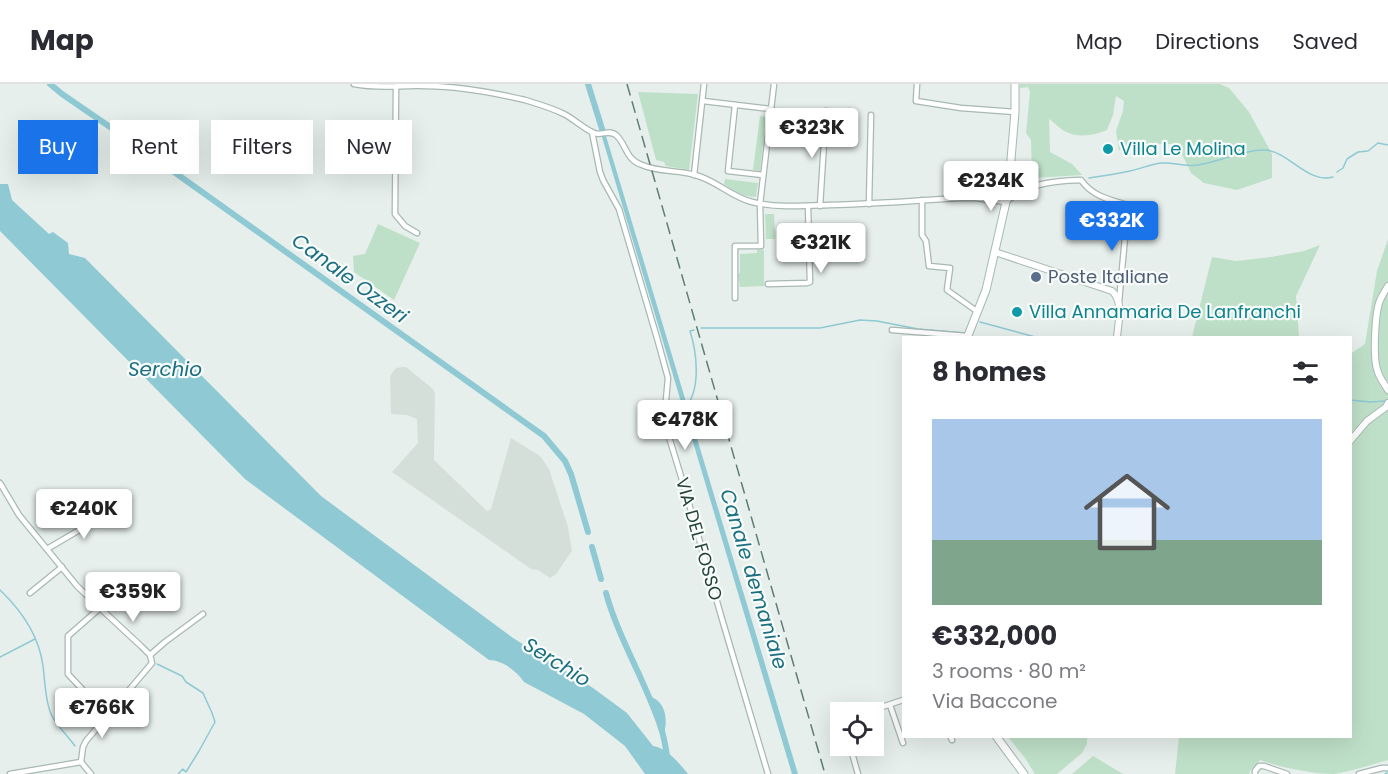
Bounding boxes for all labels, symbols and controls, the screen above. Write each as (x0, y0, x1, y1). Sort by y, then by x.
text: Map (30, 21, 94, 60)
text: Map (1076, 27, 1122, 56)
text: Directions (1155, 27, 1259, 56)
text: Saved (1292, 27, 1358, 56)
pin: €323K (770, 108, 854, 159)
text: €323K (779, 113, 845, 141)
chip: Buy (18, 120, 98, 174)
chip: Rent (110, 120, 199, 174)
chip: Filters (211, 120, 313, 174)
chip: New (325, 120, 412, 174)
place label: Villa Le Molina (1120, 136, 1246, 161)
marker: Villa Le Molina (1101, 142, 1115, 156)
pin: €234K (949, 161, 1033, 212)
text: €234K (958, 166, 1024, 194)
pin: €332K (1070, 201, 1154, 252)
text: €332K (1079, 206, 1145, 234)
pin: €321K (779, 223, 863, 274)
water label: Canale Ozzeri (286, 226, 415, 330)
text: €321K (791, 228, 851, 256)
place label: Poste Italiane (1048, 264, 1169, 289)
marker: Poste Italiane (1029, 270, 1043, 284)
place label: Villa Annamaria De Lanfranchi (1029, 299, 1301, 324)
marker: Villa Annamaria De Lanfranchi (1010, 305, 1024, 319)
text: 8 homes (932, 354, 1047, 390)
water label: Serchio (128, 355, 202, 383)
icon: filters (1289, 356, 1322, 389)
pin: €478K (643, 400, 727, 451)
text: €478K (651, 405, 719, 433)
icon: home (1073, 458, 1181, 566)
street label: VIA DEL FOSSO (670, 475, 729, 603)
water label: Canale demaniale (713, 485, 795, 673)
pin: €240K (42, 489, 126, 540)
text: €240K (50, 494, 118, 522)
pin: €359K (91, 572, 175, 623)
text: €359K (99, 577, 167, 605)
text: €332,000 (932, 618, 1057, 654)
water label: Serchio (518, 630, 596, 694)
text: 3 rooms · 80 m² (932, 657, 1086, 685)
text: Via Baccone (932, 687, 1057, 715)
pin: €766K (60, 688, 144, 739)
text: €766K (69, 693, 135, 721)
map controls (830, 702, 884, 756)
button: locate (830, 702, 884, 756)

